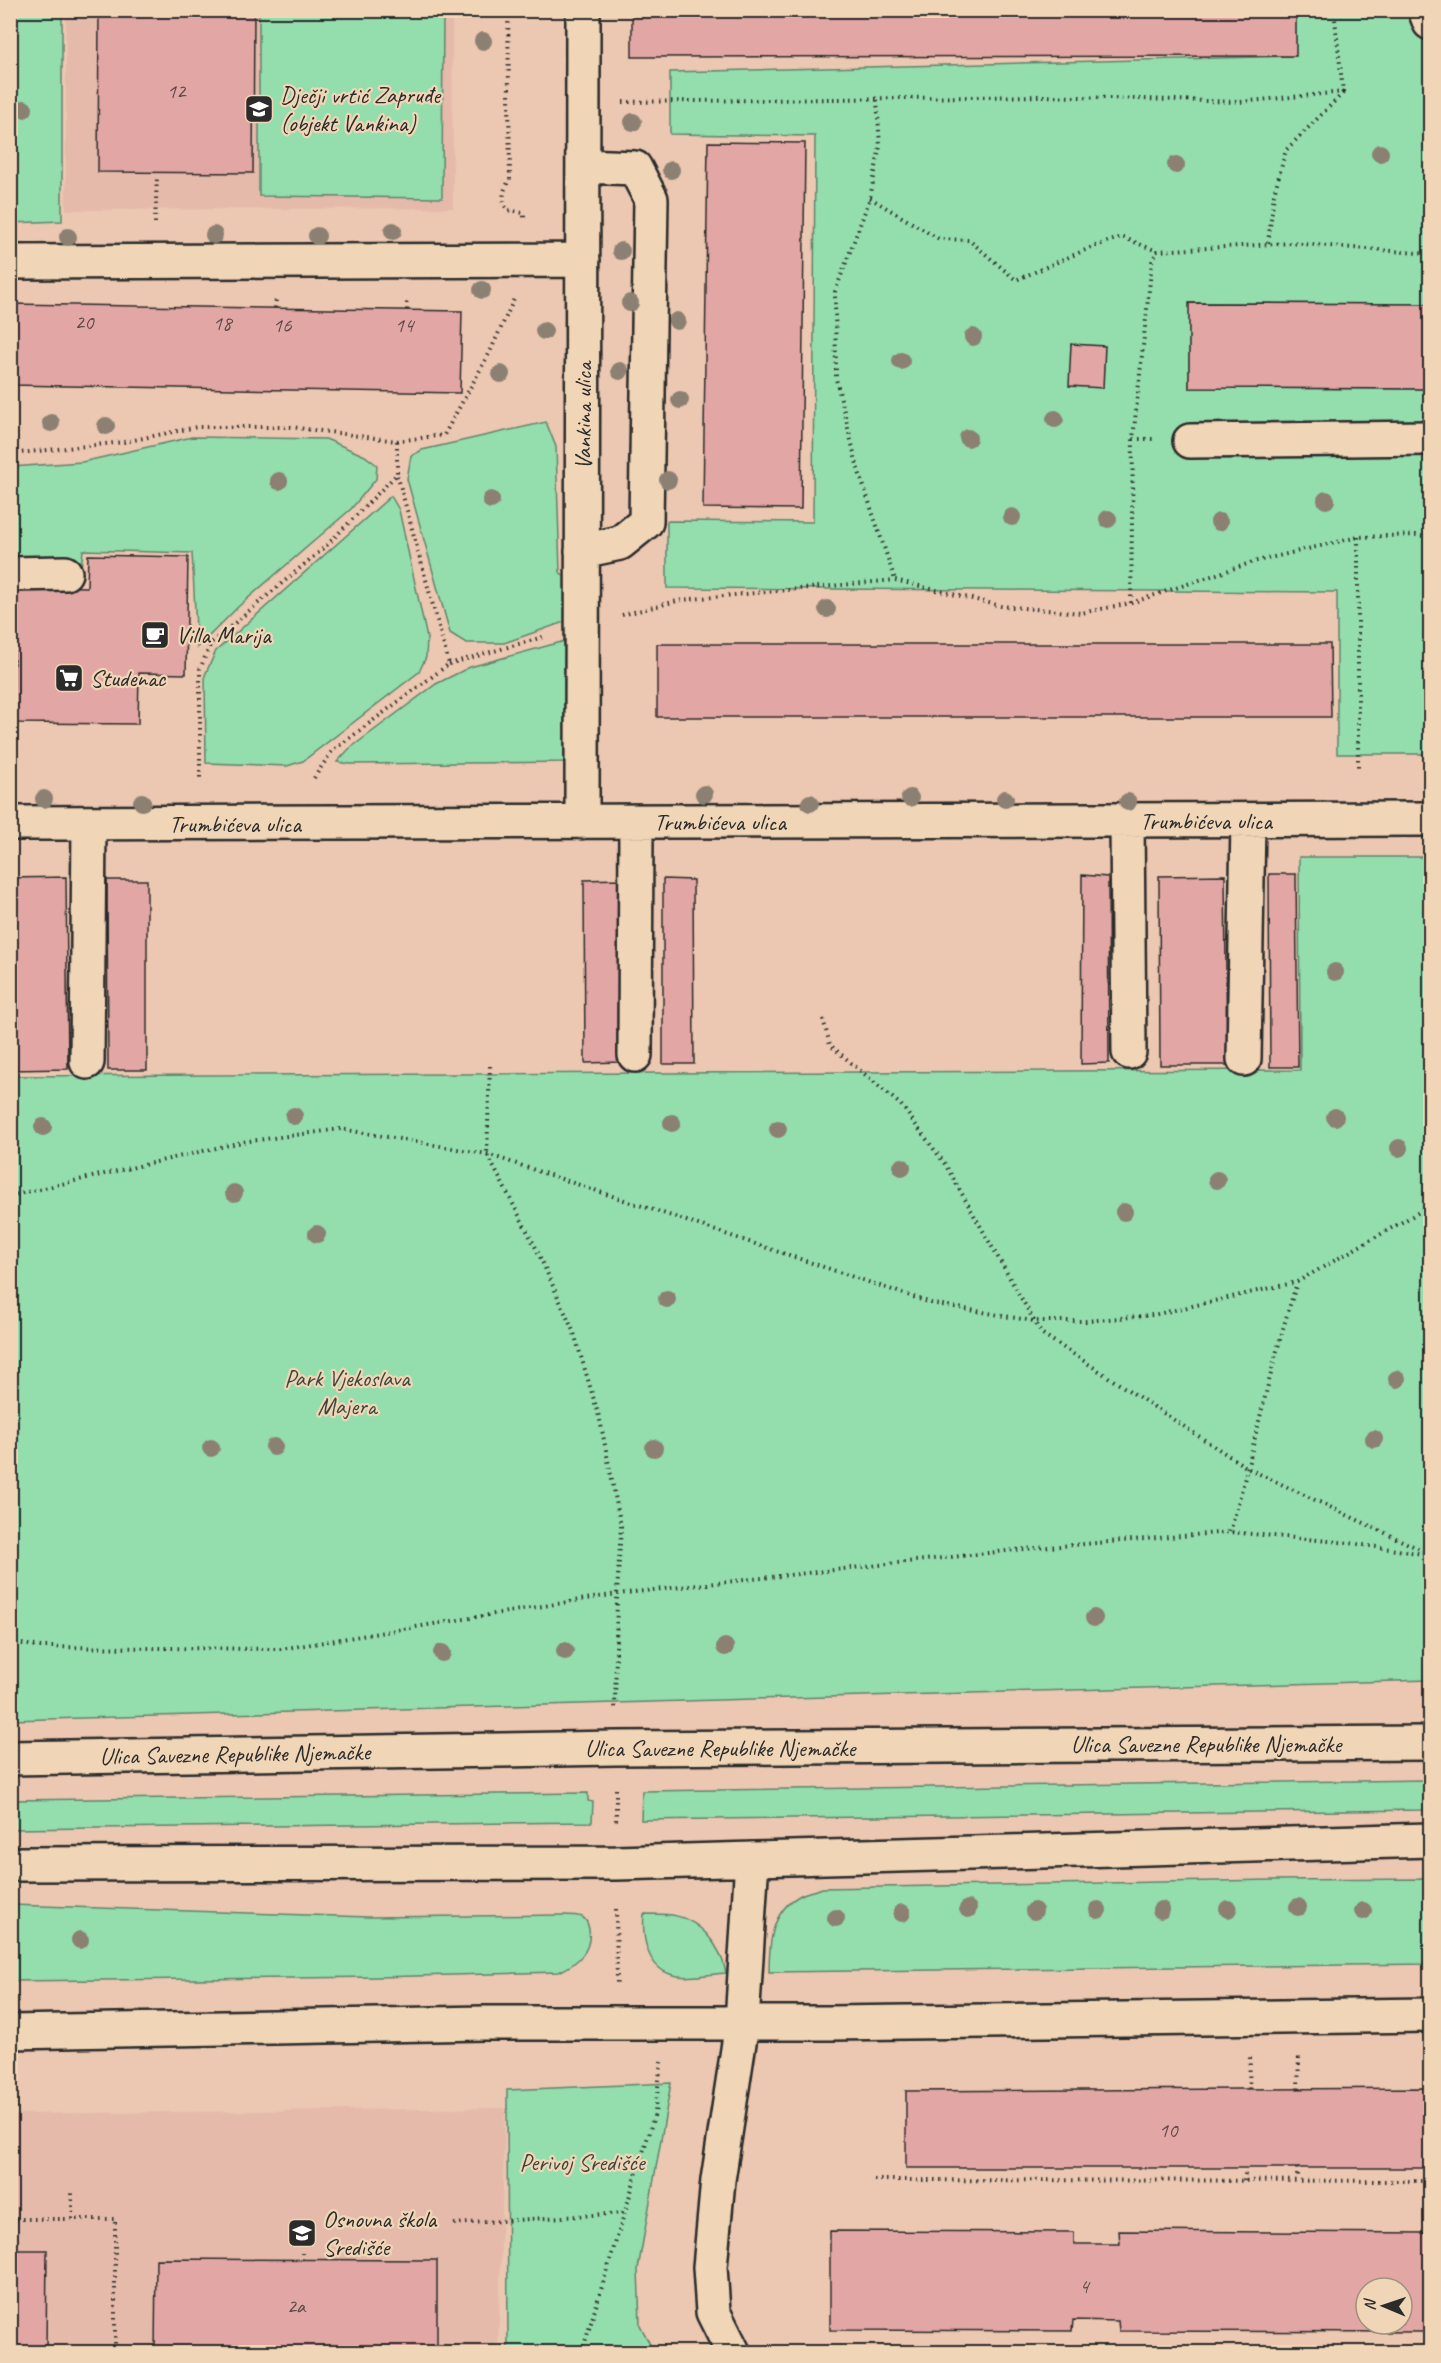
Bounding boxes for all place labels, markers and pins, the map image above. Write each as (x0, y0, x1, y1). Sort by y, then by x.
place label: Dječji vrtić Zapruđe (objekt Vankina) (280, 80, 442, 138)
school or university icon: Dječji vrtić Zapruđe (objekt Vankina) (243, 93, 275, 125)
cafe icon: Villa Marija (139, 619, 171, 651)
place label: Villa Marija (176, 620, 272, 650)
supermarket icon: Studenac (53, 662, 85, 694)
place label: Studenac (90, 663, 167, 693)
place label: Osnovna škola Središće (323, 2204, 437, 2262)
school or university icon: Osnovna škola Središće (286, 2217, 318, 2249)

